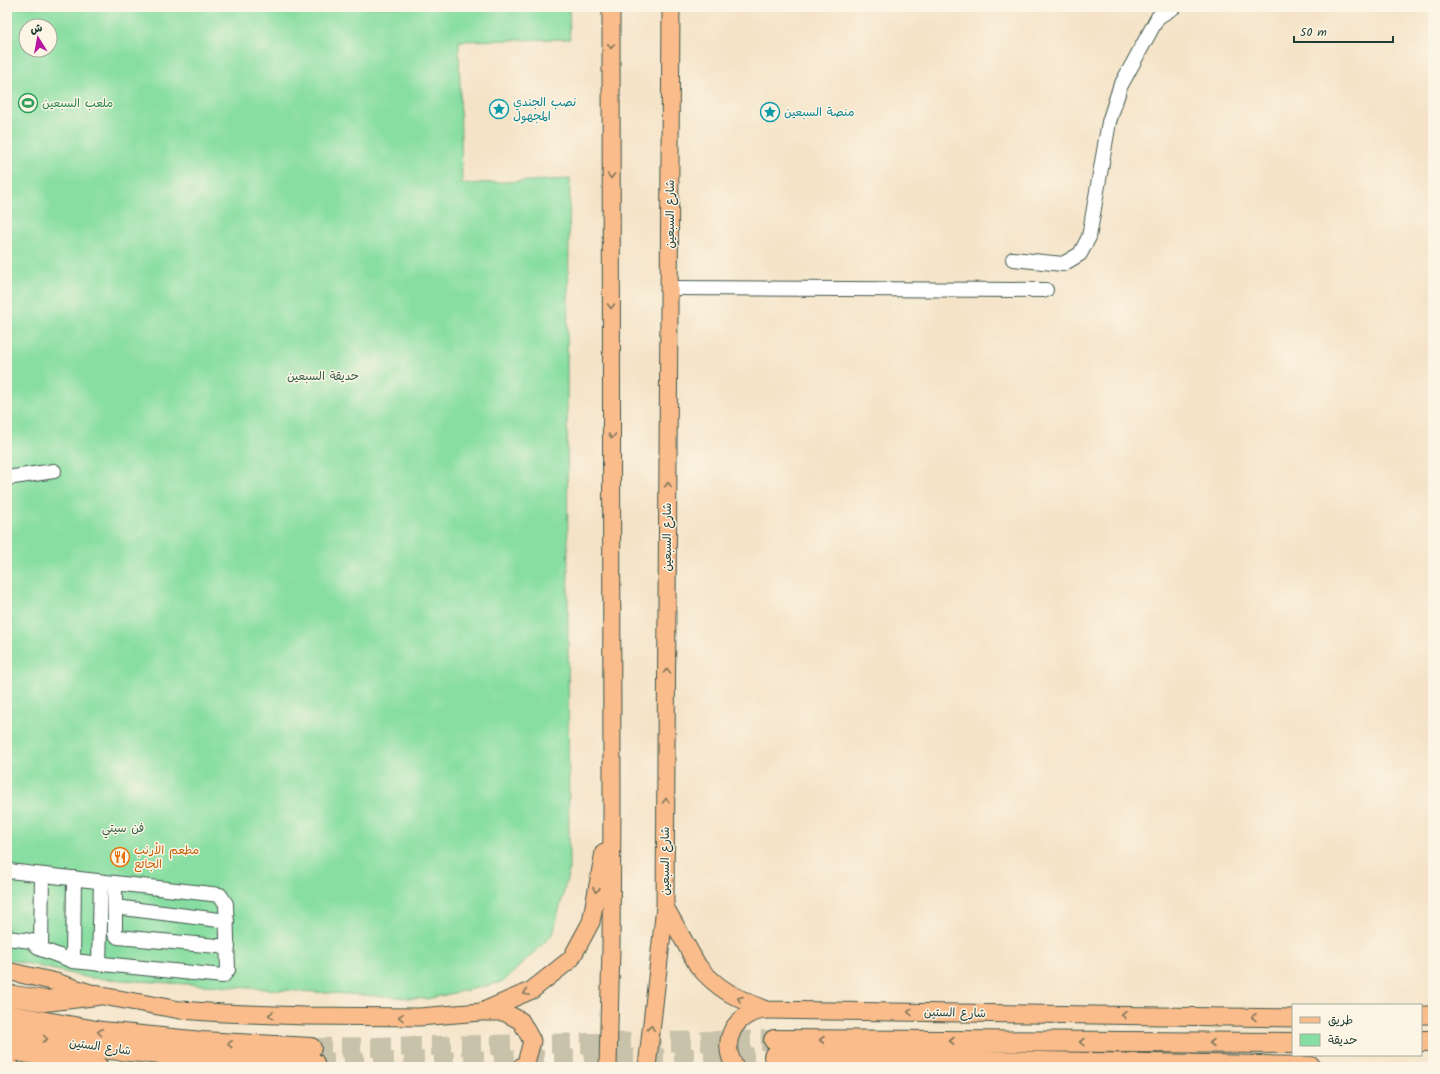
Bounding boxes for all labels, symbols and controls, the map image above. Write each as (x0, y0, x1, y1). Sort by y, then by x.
north arrow (18, 18, 58, 58)
scale bar (1294, 18, 1393, 44)
text: ش (29, 19, 44, 39)
text: 50 m (1300, 23, 1327, 42)
one-way arrow (607, 43, 615, 49)
sports icon: ملعب السبعين (17, 92, 39, 114)
place label: نصب الجندي المجهول (513, 93, 576, 126)
place label: ملعب السبعين (42, 94, 113, 113)
place icon: نصب الجندي المجهول (488, 98, 510, 120)
place icon: منصة السبعين (759, 101, 781, 123)
place label: منصة السبعين (784, 103, 854, 122)
one-way arrow (607, 173, 615, 179)
street label: شارع السبعين (661, 180, 680, 248)
one-way arrow (607, 303, 615, 309)
park label: حديقة السبعين (287, 367, 359, 386)
one-way arrow (608, 433, 616, 439)
one-way arrow (664, 482, 672, 488)
street label: شارع السبعين (658, 503, 677, 571)
one-way arrow (663, 668, 671, 674)
one-way arrow (662, 798, 670, 804)
park label: فن سيتي (102, 819, 144, 839)
street label: شارع السبعين (656, 827, 675, 895)
place label: مطعم الأرنب الجائع (134, 841, 199, 874)
restaurant icon: مطعم الأرنب الجائع (109, 846, 131, 868)
one-way arrow (593, 887, 601, 893)
one-way arrow (523, 988, 531, 996)
one-way arrow (737, 996, 745, 1004)
street label: شارع الستين (924, 1003, 986, 1023)
legend (1292, 1004, 1422, 1056)
one-way arrow (907, 1008, 913, 1016)
one-way arrow (268, 1011, 274, 1019)
one-way arrow (1121, 1011, 1127, 1019)
text: طريق (1328, 1011, 1353, 1030)
one-way arrow (398, 1013, 404, 1021)
one-way arrow (1251, 1013, 1257, 1021)
one-way arrow (647, 1025, 656, 1031)
one-way arrow (97, 1028, 103, 1037)
text: حديقة (1328, 1031, 1357, 1050)
street label: شارع الستين (68, 1033, 132, 1061)
one-way arrow (42, 1034, 49, 1043)
one-way arrow (819, 1036, 825, 1044)
one-way arrow (949, 1037, 955, 1045)
one-way arrow (1079, 1038, 1085, 1046)
one-way arrow (227, 1039, 233, 1048)
one-way arrow (1209, 1039, 1215, 1047)

